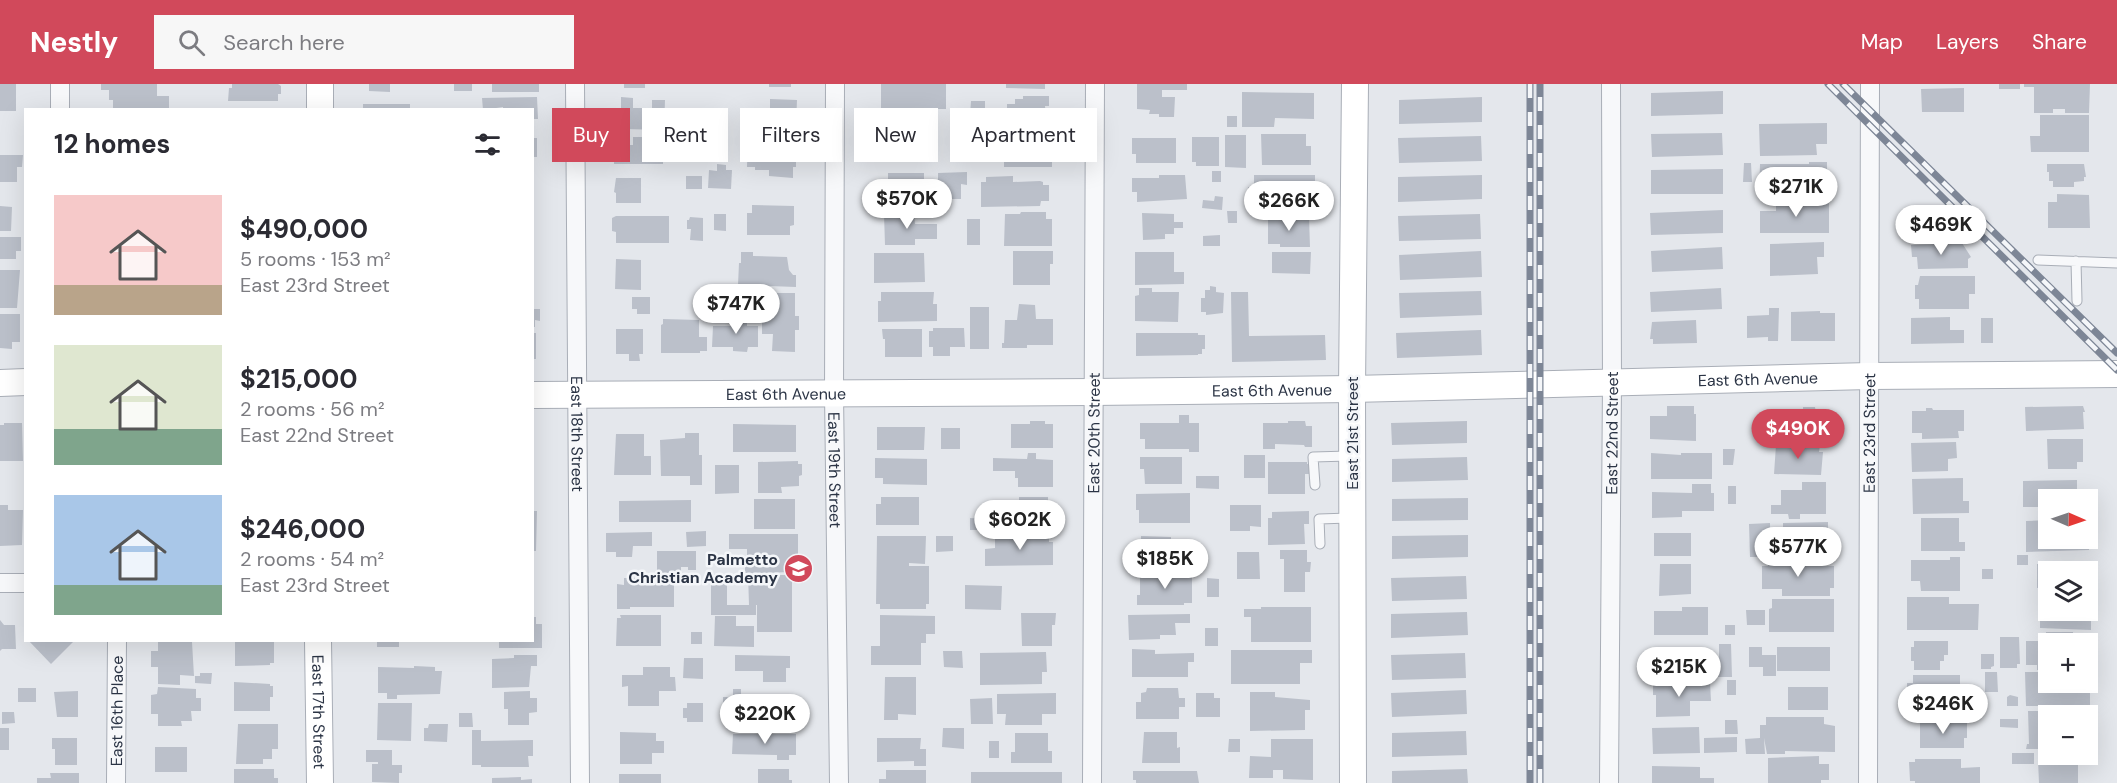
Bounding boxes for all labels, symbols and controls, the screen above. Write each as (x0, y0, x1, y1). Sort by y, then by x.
search box (154, 15, 574, 69)
text: Nestly (30, 24, 118, 61)
icon: search (175, 26, 208, 59)
text: Search here (223, 28, 345, 57)
text: Map (1861, 28, 1903, 56)
text: Layers (1936, 28, 1999, 56)
text: Share (2032, 28, 2087, 56)
chip: Buy (552, 108, 630, 162)
chip: Rent (642, 108, 728, 162)
chip: Filters (740, 108, 842, 162)
chip: New (854, 108, 938, 162)
chip: Apartment (950, 108, 1097, 162)
text: 12 homes (54, 127, 170, 161)
icon: filters (471, 128, 504, 161)
pin: $271K (1754, 167, 1838, 218)
text: $271K (1769, 173, 1823, 199)
pin: $570K (865, 179, 949, 230)
pin: $266K (1247, 181, 1331, 232)
text: $570K (876, 185, 938, 211)
text: $266K (1258, 187, 1320, 213)
pin: $469K (1899, 205, 1983, 256)
text: $469K (1909, 211, 1973, 237)
text: $490,000 (240, 212, 368, 246)
icon: home (102, 219, 174, 291)
text: 5 rooms · 153 m² (240, 246, 391, 272)
text: East 23rd Street (240, 272, 390, 298)
pin: $747K (694, 284, 778, 335)
text: $747K (707, 290, 765, 316)
text: $215,000 (240, 362, 358, 396)
street label: East 6th Avenue (1698, 367, 1818, 391)
icon: home (102, 369, 174, 441)
street label: East 22nd Street (1601, 371, 1623, 495)
street label: East 20th Street (1083, 372, 1105, 494)
street label: East 23rd Street (1859, 373, 1880, 493)
street label: East 18th Street (566, 376, 588, 492)
street label: East 21st Street (1342, 376, 1363, 490)
street label: East 6th Avenue (1212, 379, 1332, 402)
street label: East 6th Avenue (726, 383, 846, 405)
text: 2 rooms · 56 m² (240, 396, 385, 422)
pin: $490K (1756, 409, 1840, 460)
street label: East 19th Street (823, 412, 846, 528)
text: $490K (1766, 415, 1830, 441)
text: East 22nd Street (240, 422, 394, 448)
north arrow (2038, 489, 2098, 549)
map controls (2038, 489, 2098, 765)
pin: $602K (978, 500, 1062, 551)
text: $602K (988, 506, 1052, 532)
text: $246,000 (240, 512, 365, 546)
icon: home (102, 519, 174, 591)
pin: $577K (1756, 527, 1840, 578)
text: $577K (1769, 533, 1827, 559)
pin: $185K (1123, 539, 1207, 590)
text: $185K (1136, 545, 1194, 571)
text: 2 rooms · 54 m² (240, 546, 384, 572)
place label: Palmetto Christian Academy (628, 549, 778, 588)
school or university icon: Palmetto Christian Academy (783, 552, 815, 584)
button: layers (2038, 561, 2098, 621)
text: East 23rd Street (240, 572, 390, 598)
button: + (2038, 633, 2098, 693)
pin: $215K (1637, 647, 1721, 698)
text: $215K (1651, 653, 1707, 679)
street label: East 17th Street (307, 655, 330, 769)
street label: East 16th Place (106, 656, 128, 766)
pin: $246K (1901, 684, 1985, 735)
text: $246K (1912, 690, 1974, 716)
pin: $220K (723, 694, 807, 745)
text: $220K (734, 700, 796, 726)
button: − (2038, 705, 2098, 765)

